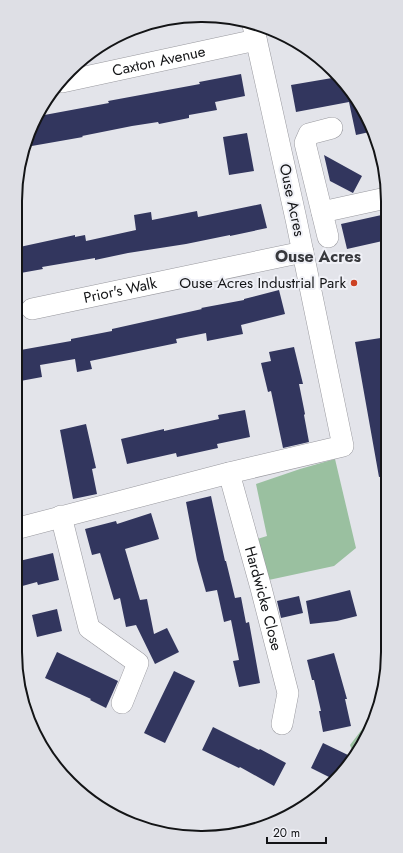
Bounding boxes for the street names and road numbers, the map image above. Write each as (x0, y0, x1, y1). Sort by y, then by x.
street label: Caxton Avenue (110, 40, 208, 82)
street label: Ouse Acres (274, 162, 310, 238)
street label: Prior's Walk (81, 272, 159, 309)
street label: Hardwicke Close (239, 544, 288, 653)

